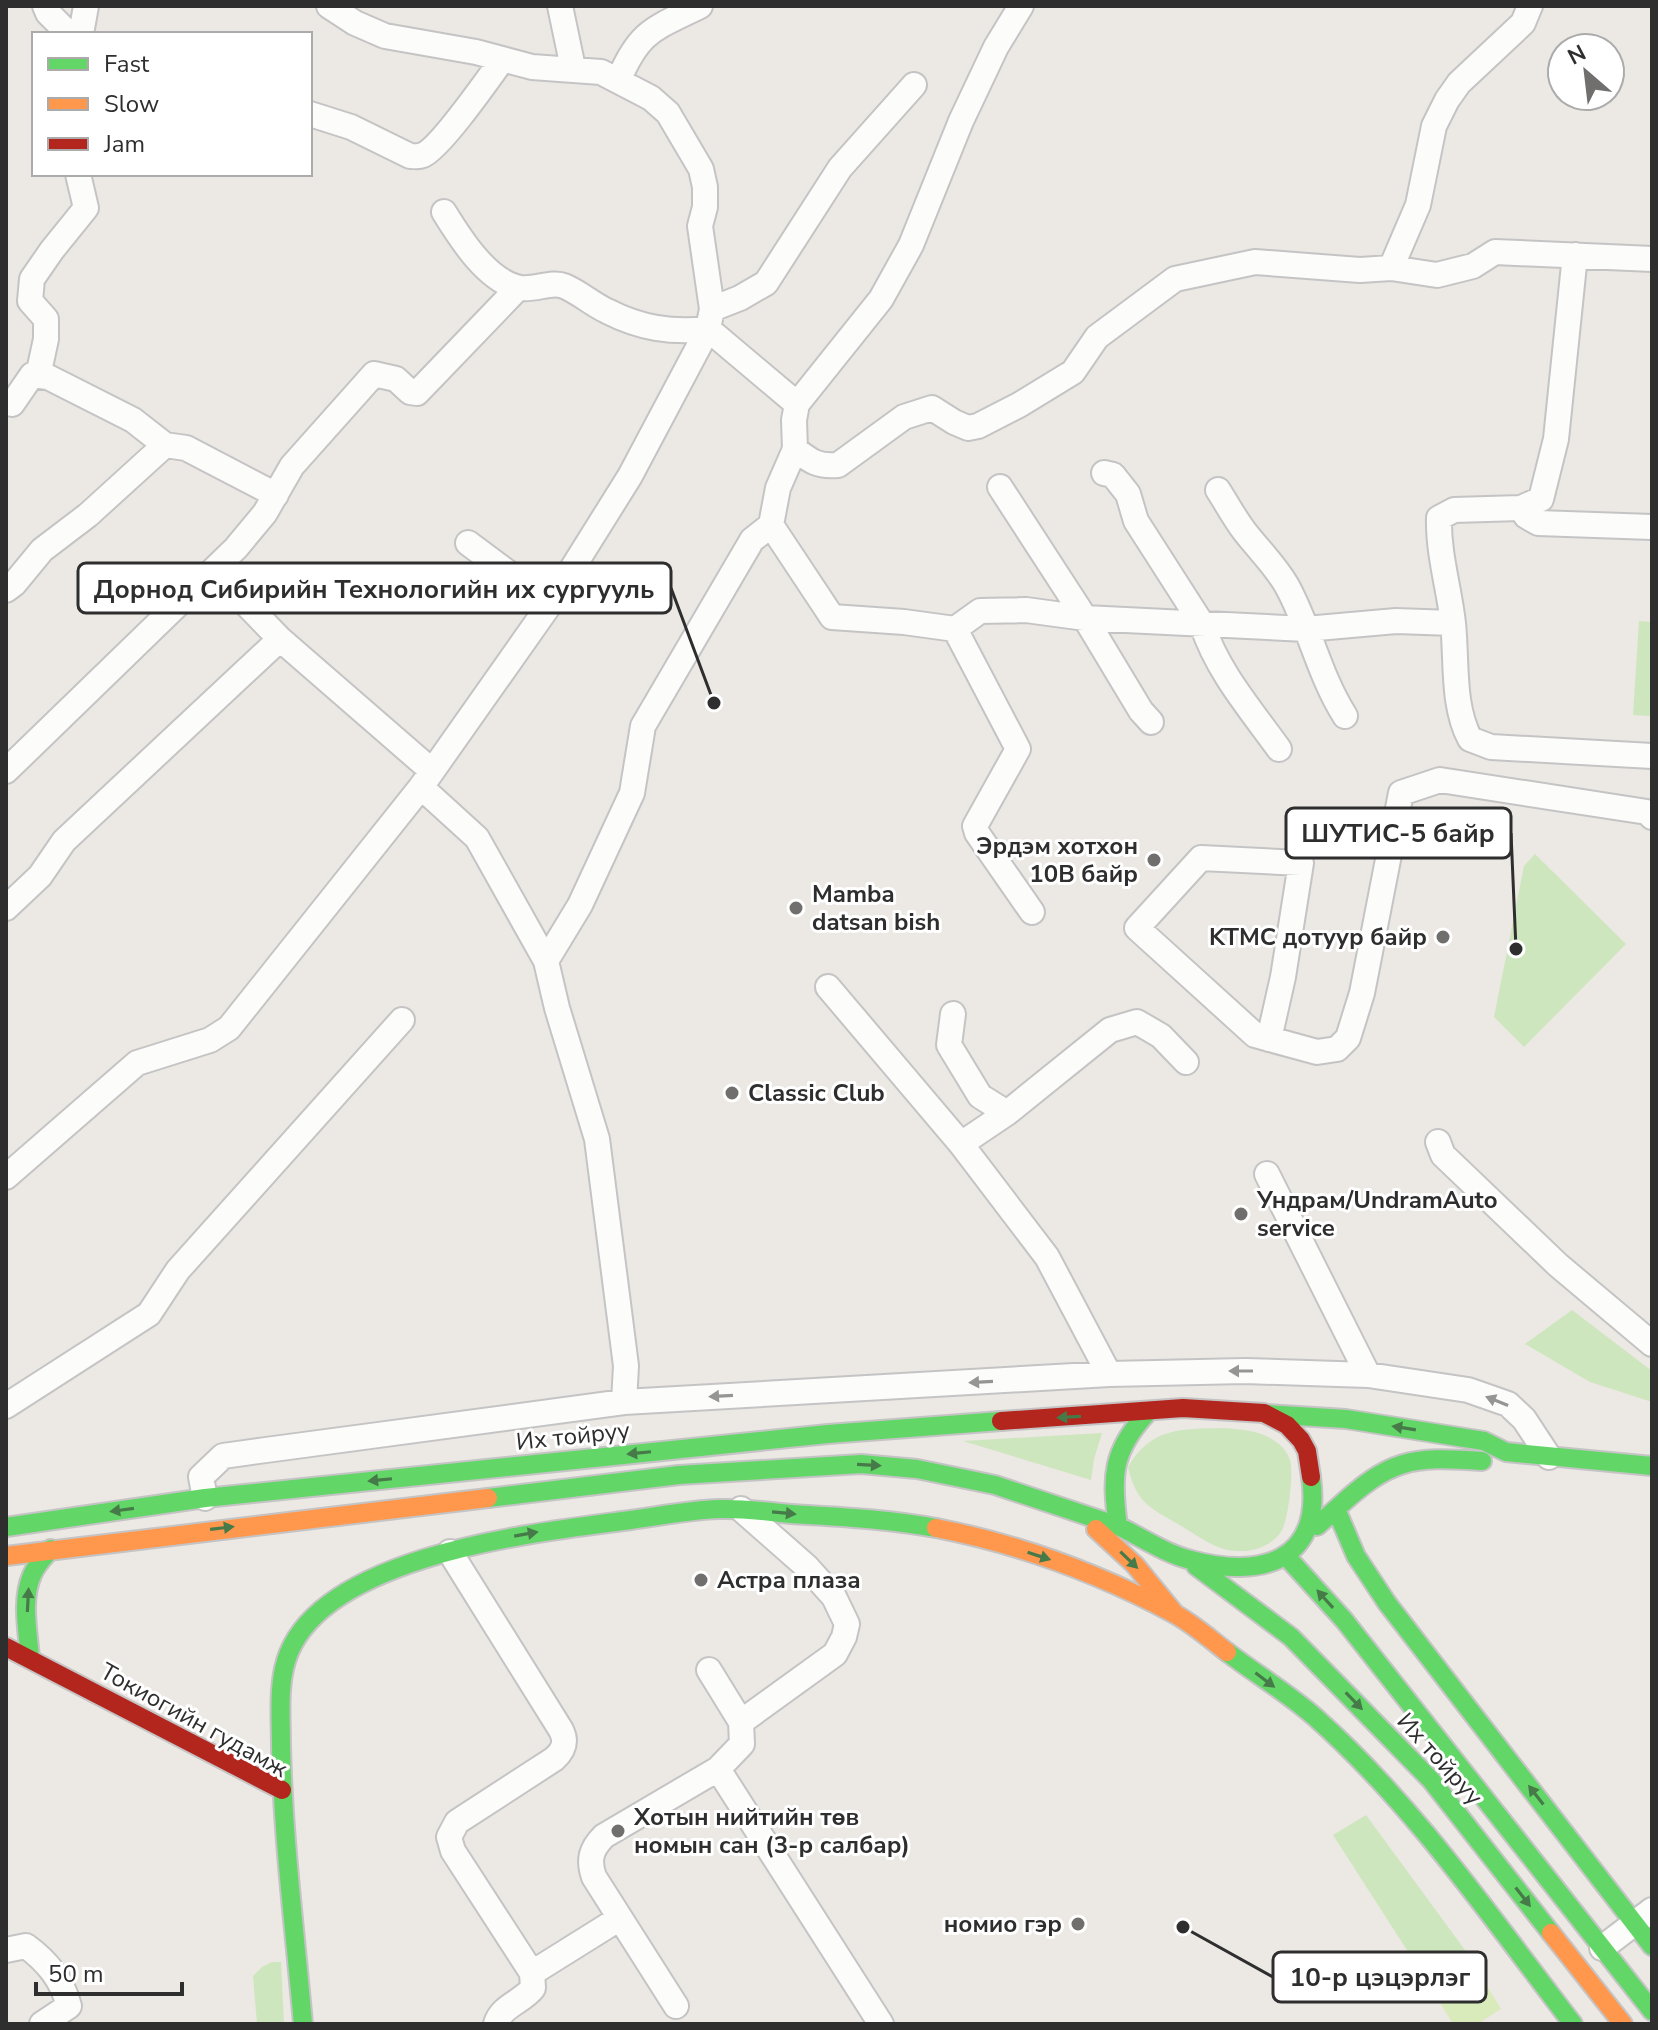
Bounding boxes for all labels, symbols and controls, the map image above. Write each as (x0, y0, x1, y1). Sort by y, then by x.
legend (32, 32, 312, 176)
north arrow (1546, 32, 1626, 112)
text: N (1563, 38, 1591, 72)
text: Fast (104, 48, 150, 80)
text: Slow (104, 88, 159, 120)
text: Jam (103, 128, 145, 160)
callout: Дорнод Сибирийн Технологийн их сургууль (78, 563, 671, 613)
text: Дорнод Сибирийн Технологийн их сургууль (94, 572, 654, 607)
callout: ШУТИС-5 байр (1286, 808, 1511, 858)
text: ШУТИС-5 байр (1301, 816, 1495, 851)
place label: Эрдэм хотхон 10В байр (976, 830, 1138, 890)
marker: Эрдэм хотхон 10В байр (1145, 851, 1163, 869)
place label: Mamba datsan bish (812, 878, 940, 938)
marker: Mamba datsan bish (787, 899, 805, 917)
place label: KTMC дотуур байр (1209, 921, 1427, 953)
marker: KTMC дотуур байр (1434, 928, 1452, 946)
place label: Classic Club (748, 1077, 885, 1109)
marker: Classic Club (723, 1084, 741, 1102)
place label: Ундрам/UndramAuto service (1256, 1184, 1498, 1244)
marker: Ундрам/UndramAuto service (1232, 1205, 1250, 1223)
one-way arrow (1228, 1365, 1253, 1377)
one-way arrow (968, 1376, 993, 1389)
one-way arrow (708, 1390, 733, 1403)
one-way arrow (1485, 1394, 1509, 1407)
one-way arrow (1056, 1411, 1081, 1424)
street label: Их тойруу (515, 1414, 632, 1458)
one-way arrow (1391, 1421, 1416, 1434)
one-way arrow (626, 1447, 651, 1460)
one-way arrow (857, 1459, 882, 1472)
one-way arrow (368, 1473, 393, 1486)
one-way arrow (109, 1504, 134, 1517)
one-way arrow (772, 1506, 797, 1519)
one-way arrow (210, 1522, 235, 1535)
one-way arrow (513, 1527, 538, 1539)
one-way arrow (1027, 1550, 1051, 1563)
one-way arrow (1119, 1550, 1138, 1569)
place label: Астра плаза (717, 1564, 861, 1596)
marker: Астра плаза (692, 1571, 710, 1589)
one-way arrow (22, 1587, 35, 1612)
one-way arrow (1317, 1590, 1335, 1609)
street label: Токиогийн гудамж (95, 1655, 294, 1785)
one-way arrow (1255, 1671, 1276, 1687)
one-way arrow (1344, 1691, 1363, 1710)
street label: Их тойруу (1390, 1706, 1490, 1812)
one-way arrow (1528, 1785, 1544, 1805)
place label: Хотын нийтийн төв номын сан (3-р салбар) (633, 1801, 910, 1861)
marker: Хотын нийтийн төв номын сан (3-р салбар) (609, 1822, 627, 1840)
one-way arrow (1515, 1887, 1531, 1907)
place label: номио гэр (944, 1908, 1062, 1940)
marker: номио гэр (1069, 1915, 1087, 1933)
scale bar (36, 1946, 182, 1996)
callout: 10-р цэцэрлэг (1273, 1952, 1486, 2002)
text: 50 m (48, 1958, 104, 1990)
text: 10-р цэцэрлэг (1290, 1960, 1471, 1995)

